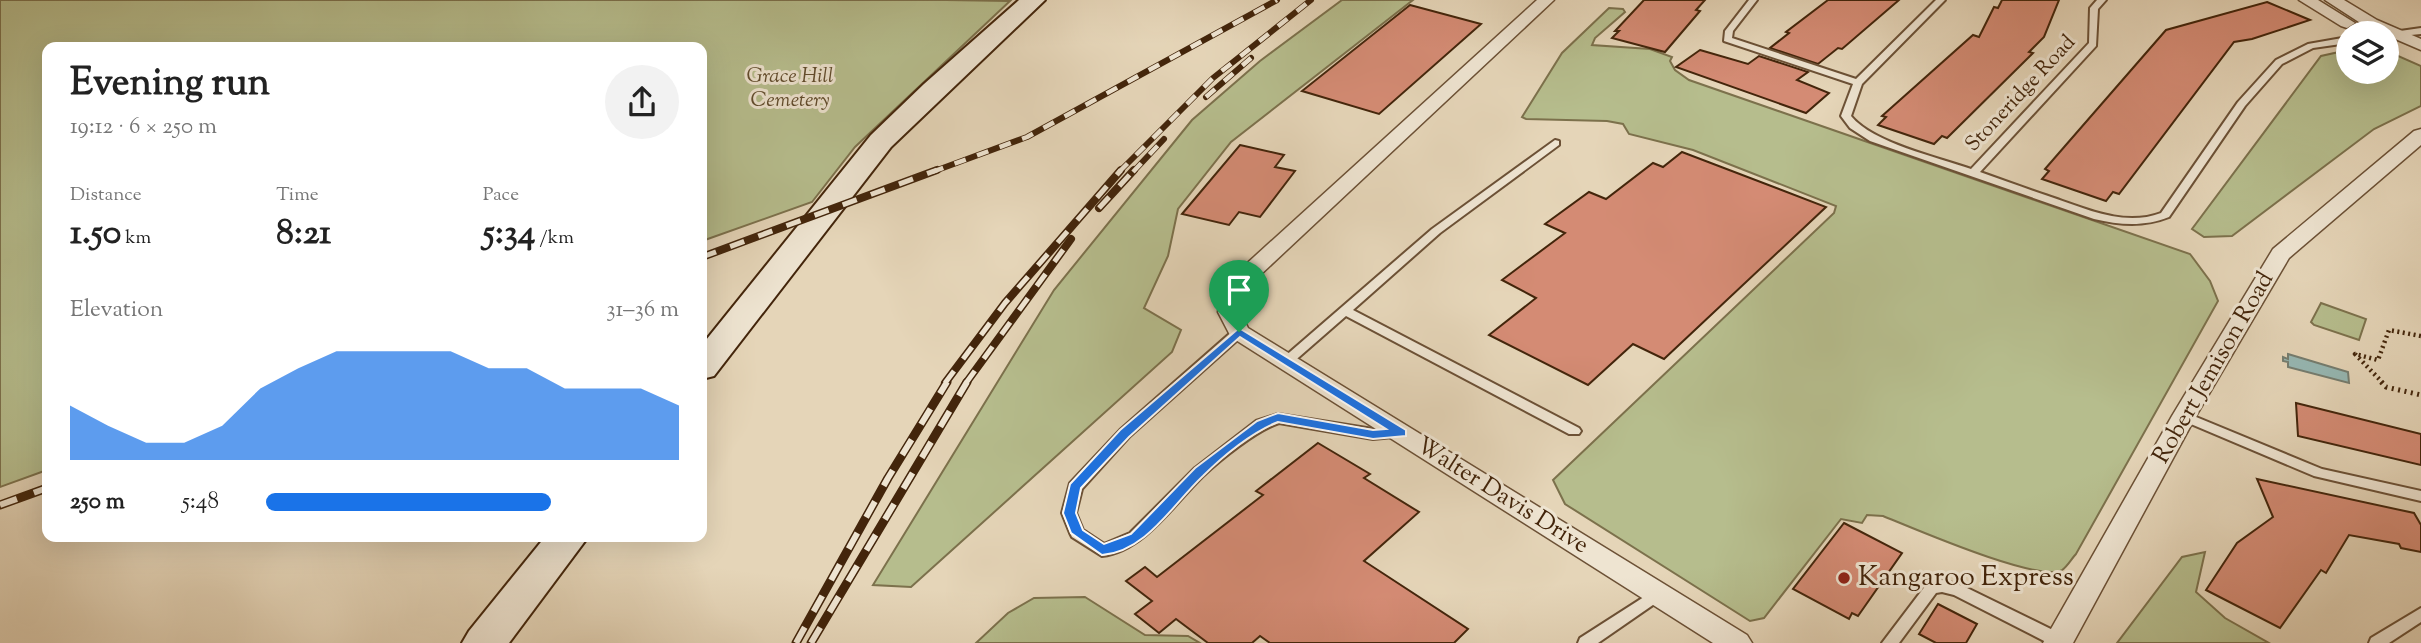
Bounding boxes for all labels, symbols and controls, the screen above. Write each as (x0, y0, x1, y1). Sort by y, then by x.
map controls (2336, 21, 2399, 84)
button: layers (2336, 21, 2399, 84)
street label: Stoneridge Road (1959, 29, 2083, 159)
text: Evening run (70, 58, 270, 112)
park label: Grace Hill Cemetery (746, 62, 834, 116)
button: share (605, 65, 679, 139)
text: 19:12 · 6 × 250 m (70, 111, 217, 144)
text: Distance (70, 182, 142, 209)
text: Time (276, 182, 319, 209)
text: Pace (483, 182, 519, 209)
text: 1.50 (70, 209, 121, 260)
text: 8:21 (276, 209, 331, 260)
text: 5:34 (483, 209, 536, 260)
text: km (121, 225, 151, 252)
text: /km (536, 225, 574, 252)
pin (1209, 260, 1269, 332)
street label: Robert Jemison Road (2145, 265, 2283, 470)
icon: arrive (1220, 271, 1258, 309)
text: Elevation (70, 294, 163, 327)
text: 31–36 m (606, 294, 679, 327)
street label: Walter Davis Drive (1409, 429, 1595, 563)
text: 250 m (70, 486, 125, 519)
text: 5:48 (182, 486, 219, 519)
place label: Kangaroo Express (1858, 558, 2074, 598)
marker: Kangaroo Express (1836, 570, 1852, 586)

